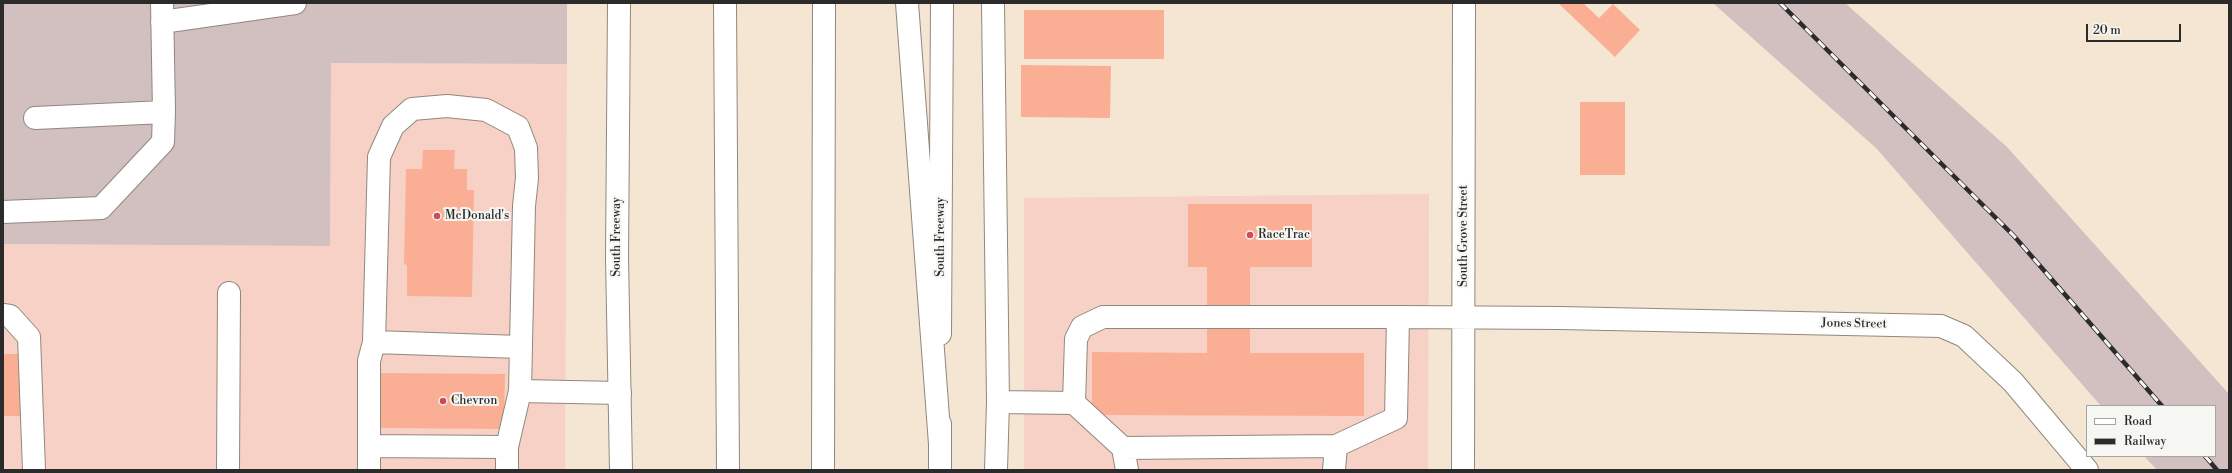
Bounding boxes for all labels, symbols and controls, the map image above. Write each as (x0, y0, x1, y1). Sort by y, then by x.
scale bar (2088, 16, 2183, 42)
text: 20 m (2093, 23, 2121, 38)
street label: South Grove Street (1457, 185, 1471, 287)
street label: South Freeway (610, 197, 624, 277)
street label: South Freeway (934, 197, 948, 277)
place label: McDonald's (445, 209, 509, 223)
marker: McDonald's (432, 211, 442, 221)
place label: RaceTrac (1258, 228, 1310, 242)
marker: RaceTrac (1245, 230, 1255, 240)
street label: Jones Street (1821, 316, 1887, 332)
place label: Chevron (451, 394, 497, 408)
marker: Chevron (438, 396, 448, 406)
legend (2086, 405, 2216, 457)
text: Road (2124, 414, 2152, 429)
text: Railway (2124, 434, 2166, 449)

